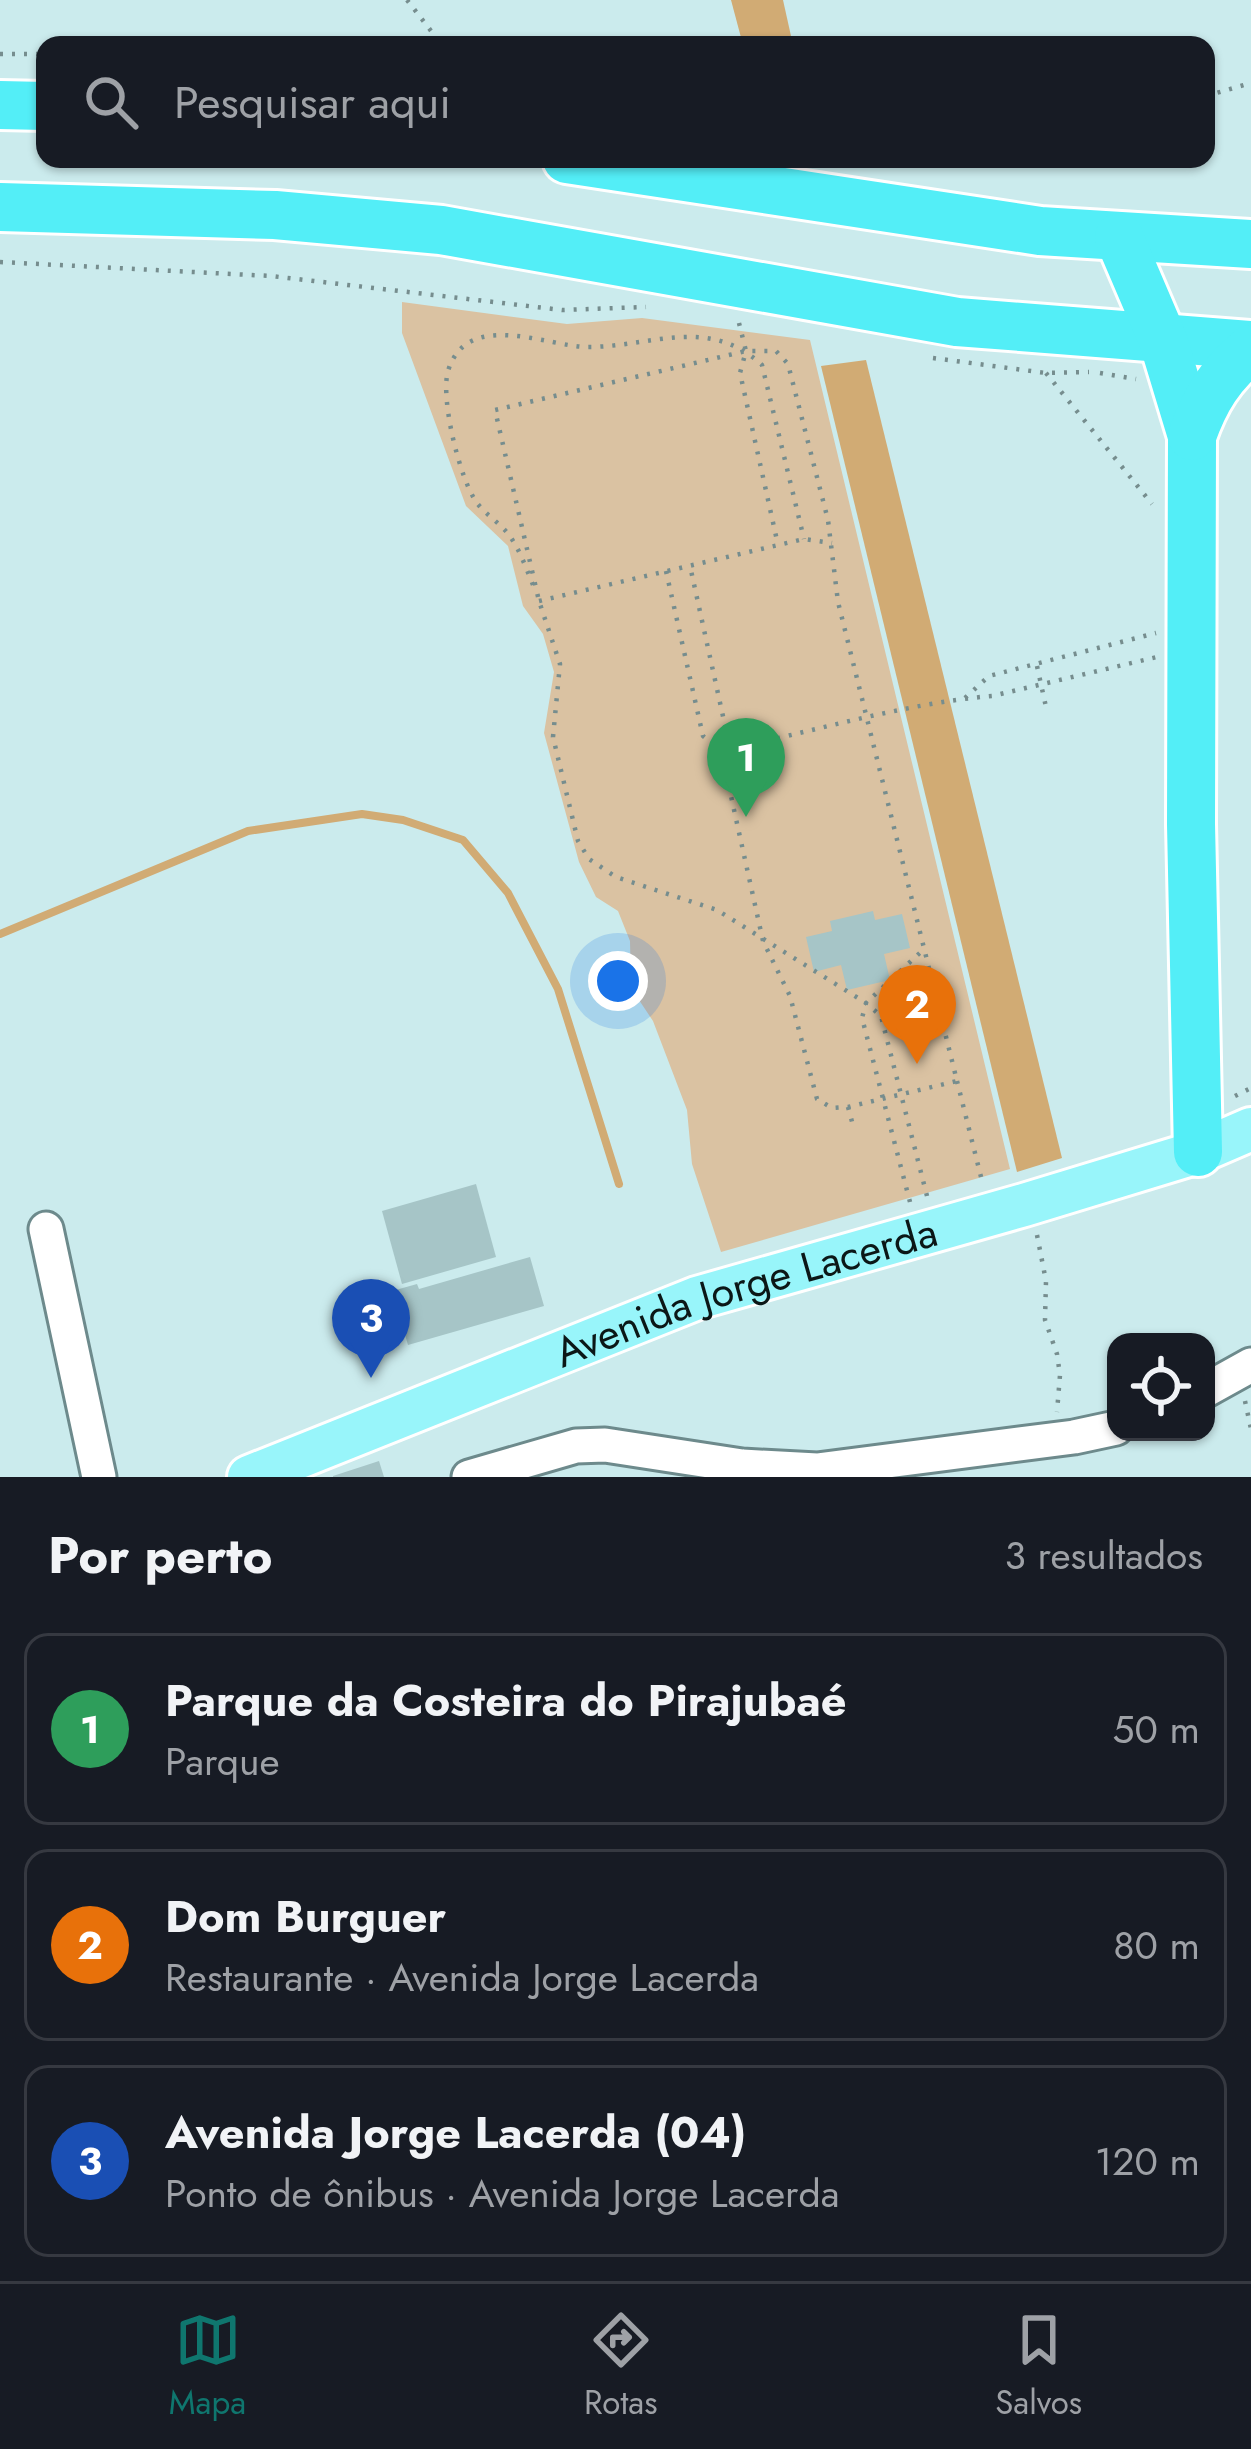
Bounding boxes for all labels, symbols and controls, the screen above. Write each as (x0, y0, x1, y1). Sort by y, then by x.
search box (36, 36, 1215, 168)
icon: search (78, 69, 144, 135)
text: Pesquisar aqui (174, 70, 451, 135)
pin: 1 (707, 718, 785, 817)
your location (588, 951, 648, 1011)
pin: 2 (878, 965, 956, 1064)
street label: Avenida Jorge Lacerda (545, 1201, 944, 1382)
pin: 3 (332, 1279, 410, 1378)
map controls (1107, 1333, 1215, 1441)
button: locate (1107, 1333, 1215, 1441)
text: Por perto (48, 1518, 273, 1592)
text: 3 resultados (1005, 1527, 1203, 1584)
text: Parque da Costeira do Pirajubaé (165, 1668, 847, 1733)
text: 1 (80, 1701, 100, 1758)
text: 50 m (1112, 1701, 1200, 1758)
text: Parque (165, 1733, 280, 1790)
text: Dom Burguer (165, 1884, 446, 1949)
text: 2 (77, 1917, 103, 1974)
text: 80 m (1113, 1917, 1200, 1974)
text: Restaurante · Avenida Jorge Lacerda (165, 1949, 759, 2006)
text: Avenida Jorge Lacerda (04) (165, 2100, 746, 2165)
text: 3 (78, 2133, 102, 2190)
text: 120 m (1095, 2133, 1200, 2190)
text: Ponto de ônibus · Avenida Jorge Lacerda (165, 2165, 839, 2222)
tab: Mapa (169, 2307, 246, 2426)
tab: Rotas (584, 2307, 657, 2426)
tab: Salvos (995, 2307, 1082, 2426)

